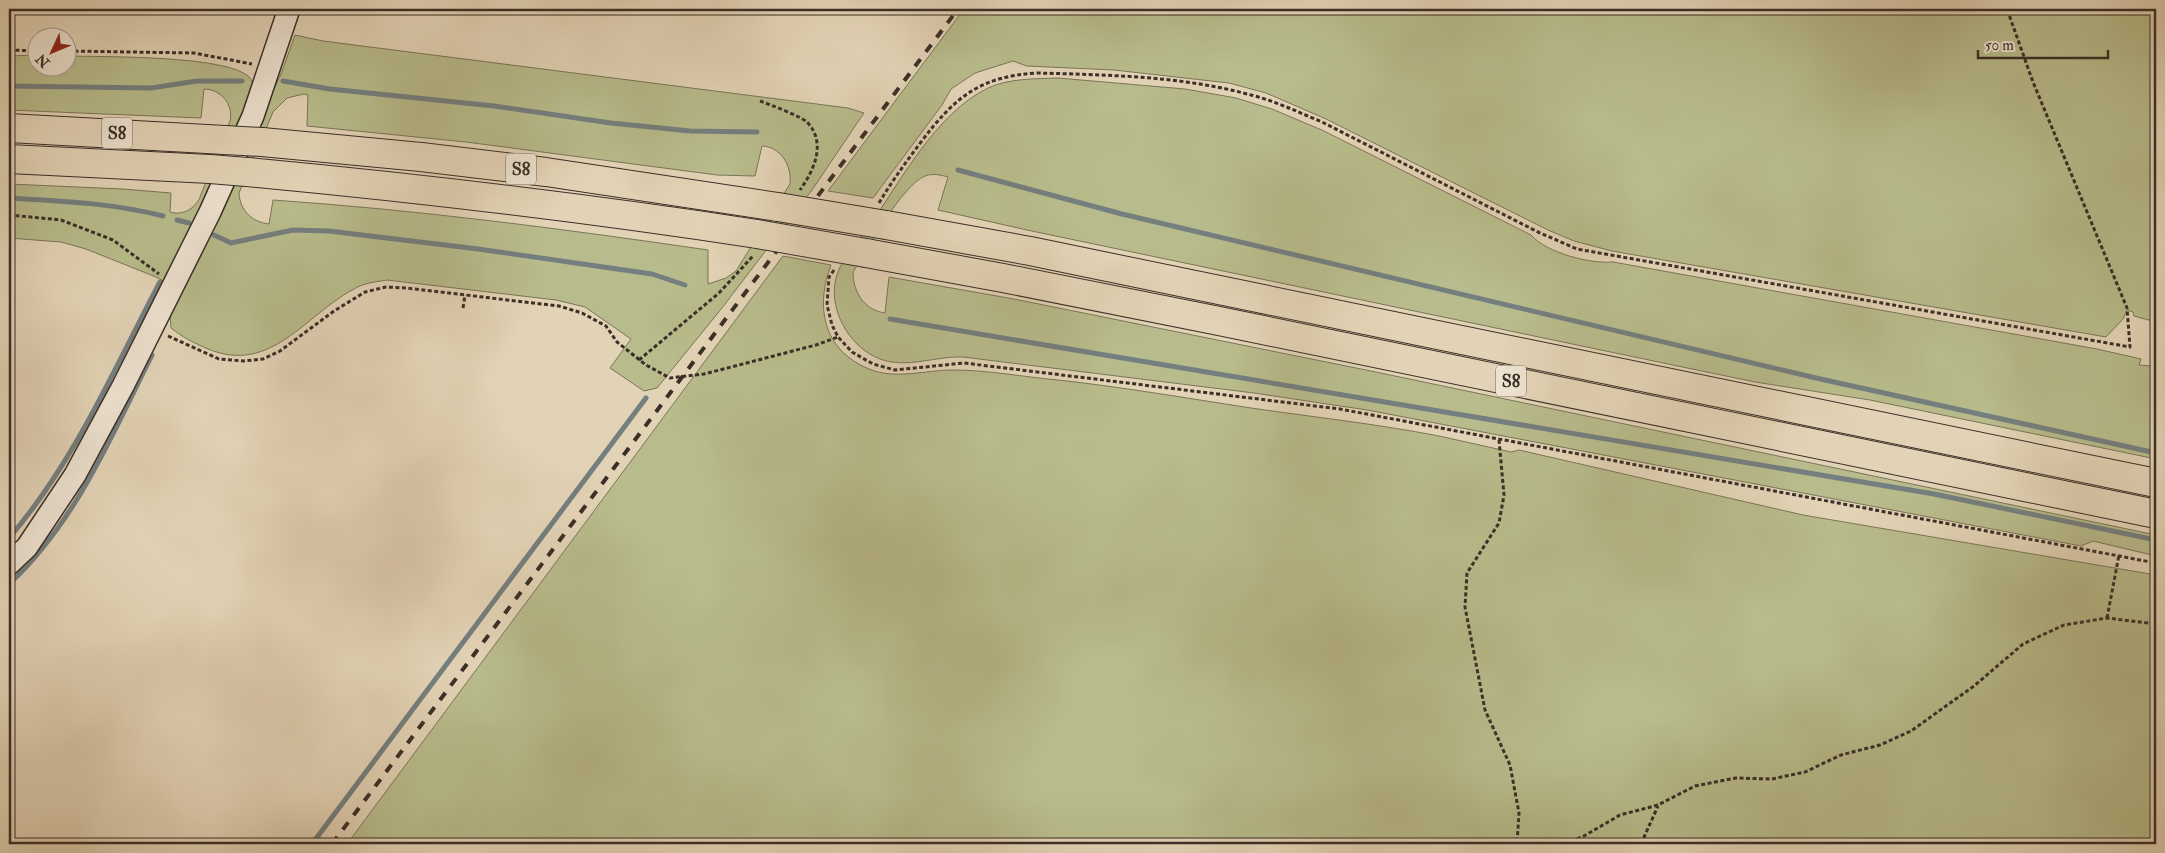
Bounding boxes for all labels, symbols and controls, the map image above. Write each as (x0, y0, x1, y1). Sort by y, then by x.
north arrow (28, 28, 78, 78)
scale bar (1978, 28, 2108, 60)
text: 50 m (1985, 36, 2014, 55)
text: N (32, 50, 54, 72)
road number: S8 (102, 118, 132, 148)
road number: S8 (506, 153, 536, 184)
road number: S8 (1496, 366, 1526, 396)

